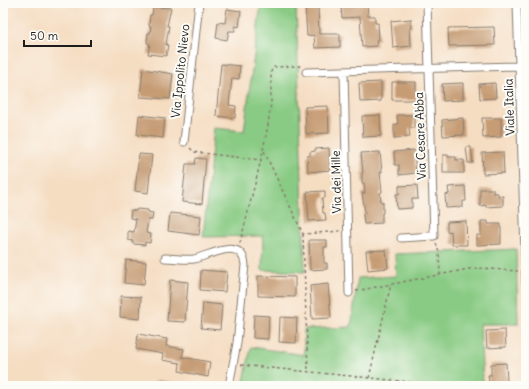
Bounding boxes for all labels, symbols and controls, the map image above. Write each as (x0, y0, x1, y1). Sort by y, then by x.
scale bar (24, 22, 91, 48)
street label: Via Ippolito Nievo (168, 23, 192, 119)
text: 50 m (30, 28, 59, 43)
street label: Viale Italia (501, 78, 517, 136)
street label: Via Cesare Abba (411, 92, 429, 180)
street label: Via dei Mille (328, 150, 344, 214)

